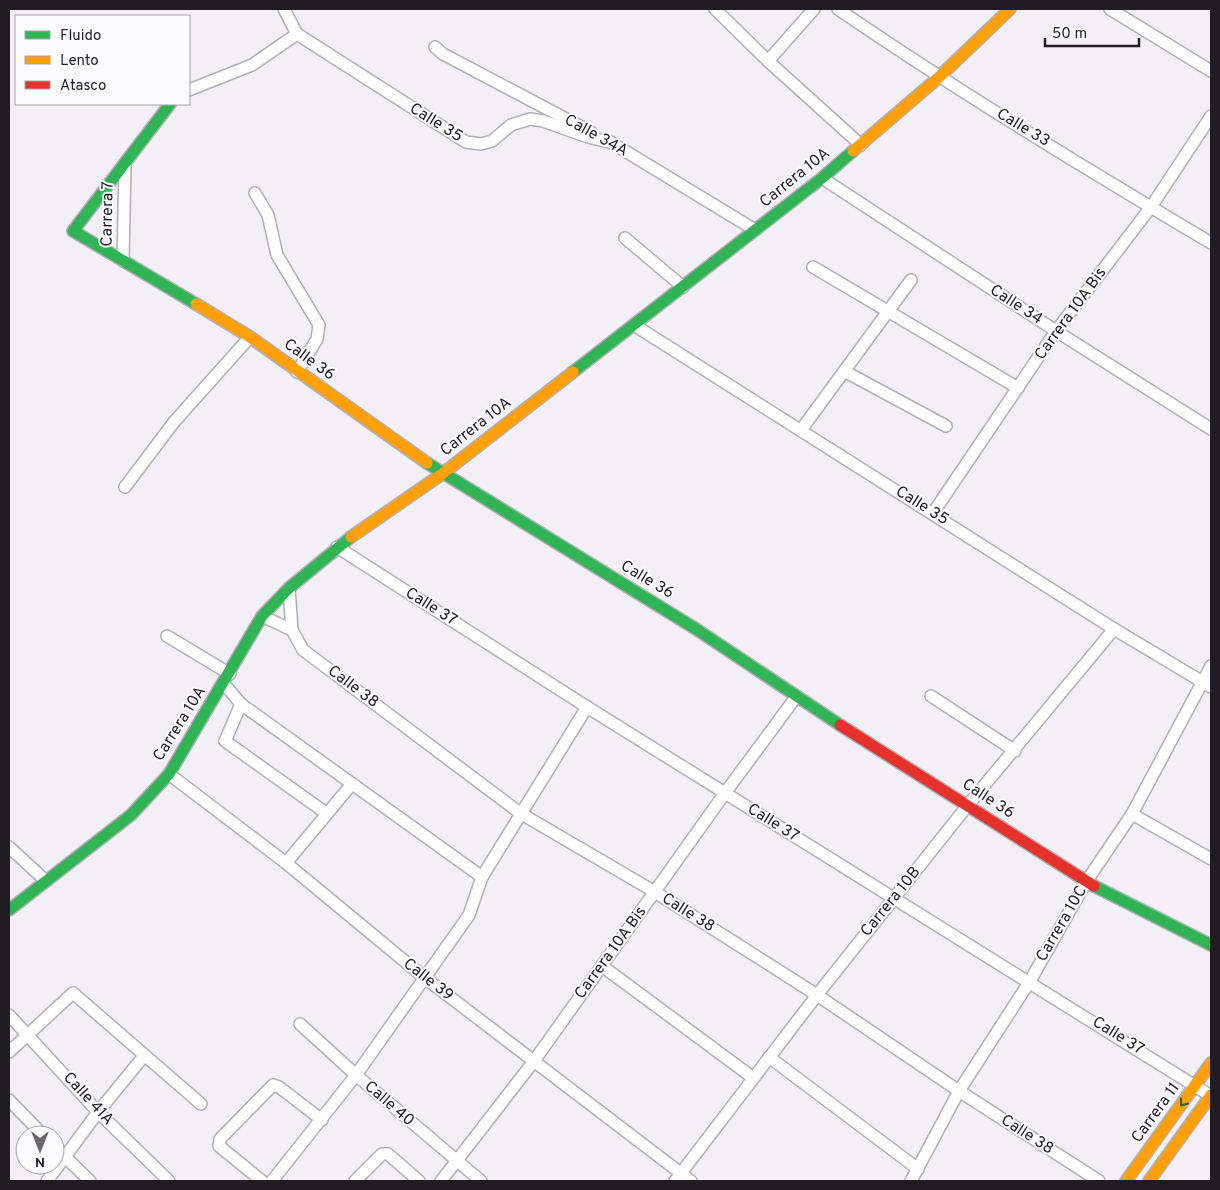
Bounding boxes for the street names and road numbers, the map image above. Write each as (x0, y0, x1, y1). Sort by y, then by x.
street label: Calle 35 (406, 99, 466, 147)
street label: Calle 33 (993, 104, 1053, 152)
street label: Calle 34A (561, 110, 631, 162)
street label: Carrera 10A (756, 144, 834, 212)
street label: Carrera 7 (97, 181, 119, 247)
street label: Carrera 10A Bis (1031, 264, 1111, 364)
street label: Calle 34 (986, 281, 1046, 330)
street label: Calle 36 (279, 335, 339, 385)
street label: Carrera 10A (437, 393, 516, 461)
street label: Calle 35 (892, 482, 952, 530)
street label: Calle 36 (617, 556, 677, 604)
street label: Calle 37 (401, 583, 461, 631)
street label: Calle 38 (323, 661, 383, 713)
street label: Carrera 10A (149, 683, 211, 765)
street label: Calle 36 (958, 775, 1018, 823)
street label: Calle 37 (743, 799, 803, 847)
street label: Carrera 10B (857, 863, 925, 941)
street label: Carrera 10C (1032, 882, 1092, 966)
street label: Calle 38 (658, 889, 718, 937)
street label: Carrera 10A Bis (571, 903, 651, 1003)
street label: Calle 39 (399, 954, 457, 1006)
street label: Calle 37 (1088, 1012, 1148, 1060)
street label: Calle 41A (58, 1068, 118, 1130)
street label: Calle 40 (360, 1077, 418, 1131)
street label: Carrera 11 (1127, 1079, 1185, 1147)
street label: Calle 38 (997, 1111, 1057, 1159)

